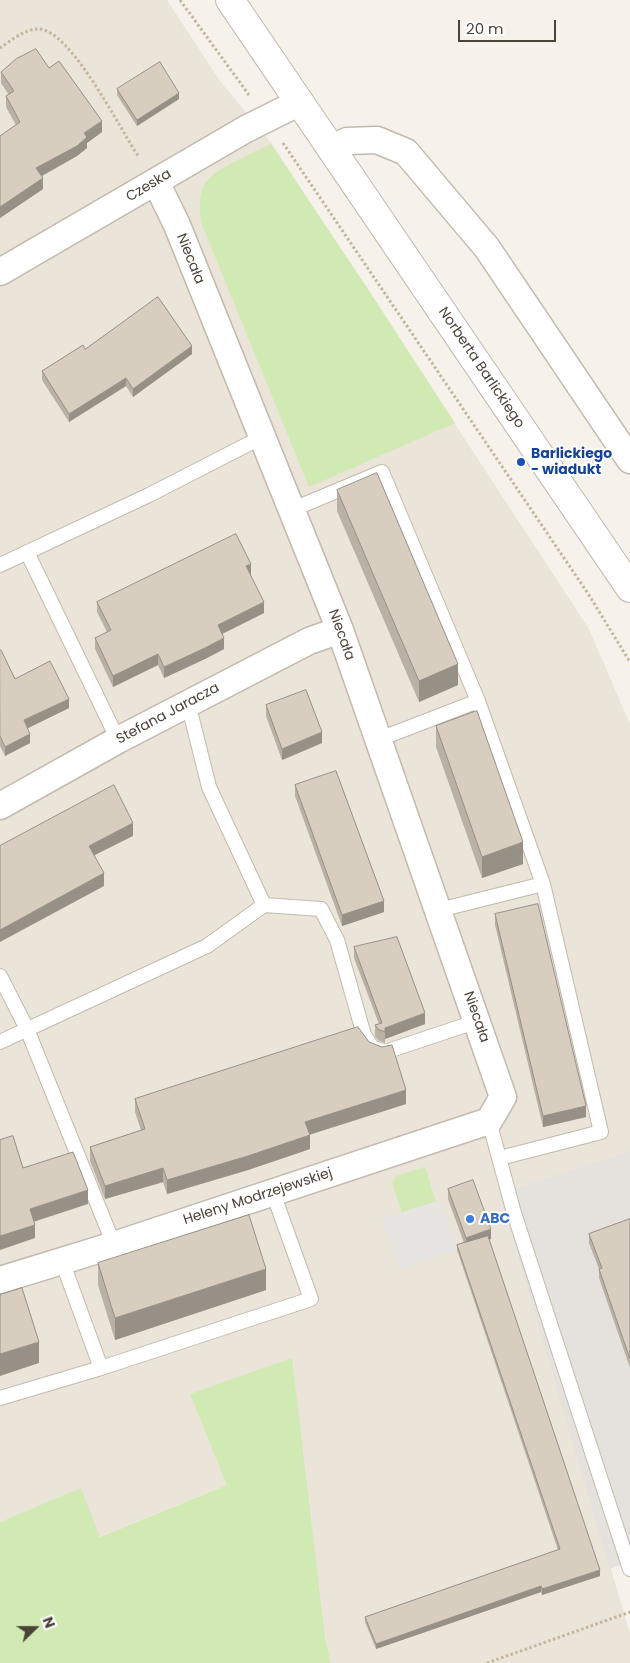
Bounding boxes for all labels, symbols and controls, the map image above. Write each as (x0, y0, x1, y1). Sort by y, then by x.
scale bar (460, 10, 558, 42)
text: 20 m (466, 18, 504, 39)
street label: Czeska (123, 166, 175, 206)
street label: Niecała (172, 231, 208, 287)
street label: Norberta Barlickiego (434, 304, 528, 432)
place label: Barlickiego - wiadukt (531, 446, 612, 478)
marker: Barlickiego - wiadukt (515, 456, 527, 468)
street label: Niecała (324, 607, 358, 663)
street label: Stefana Jaracza (114, 680, 222, 748)
street label: Niecała (459, 989, 493, 1045)
street label: Heleny Modrzejewskiej (181, 1165, 335, 1229)
place label: ABC (480, 1211, 510, 1227)
marker: ABC (464, 1213, 476, 1225)
north arrow (10, 1603, 60, 1653)
text: N (38, 1614, 60, 1631)

